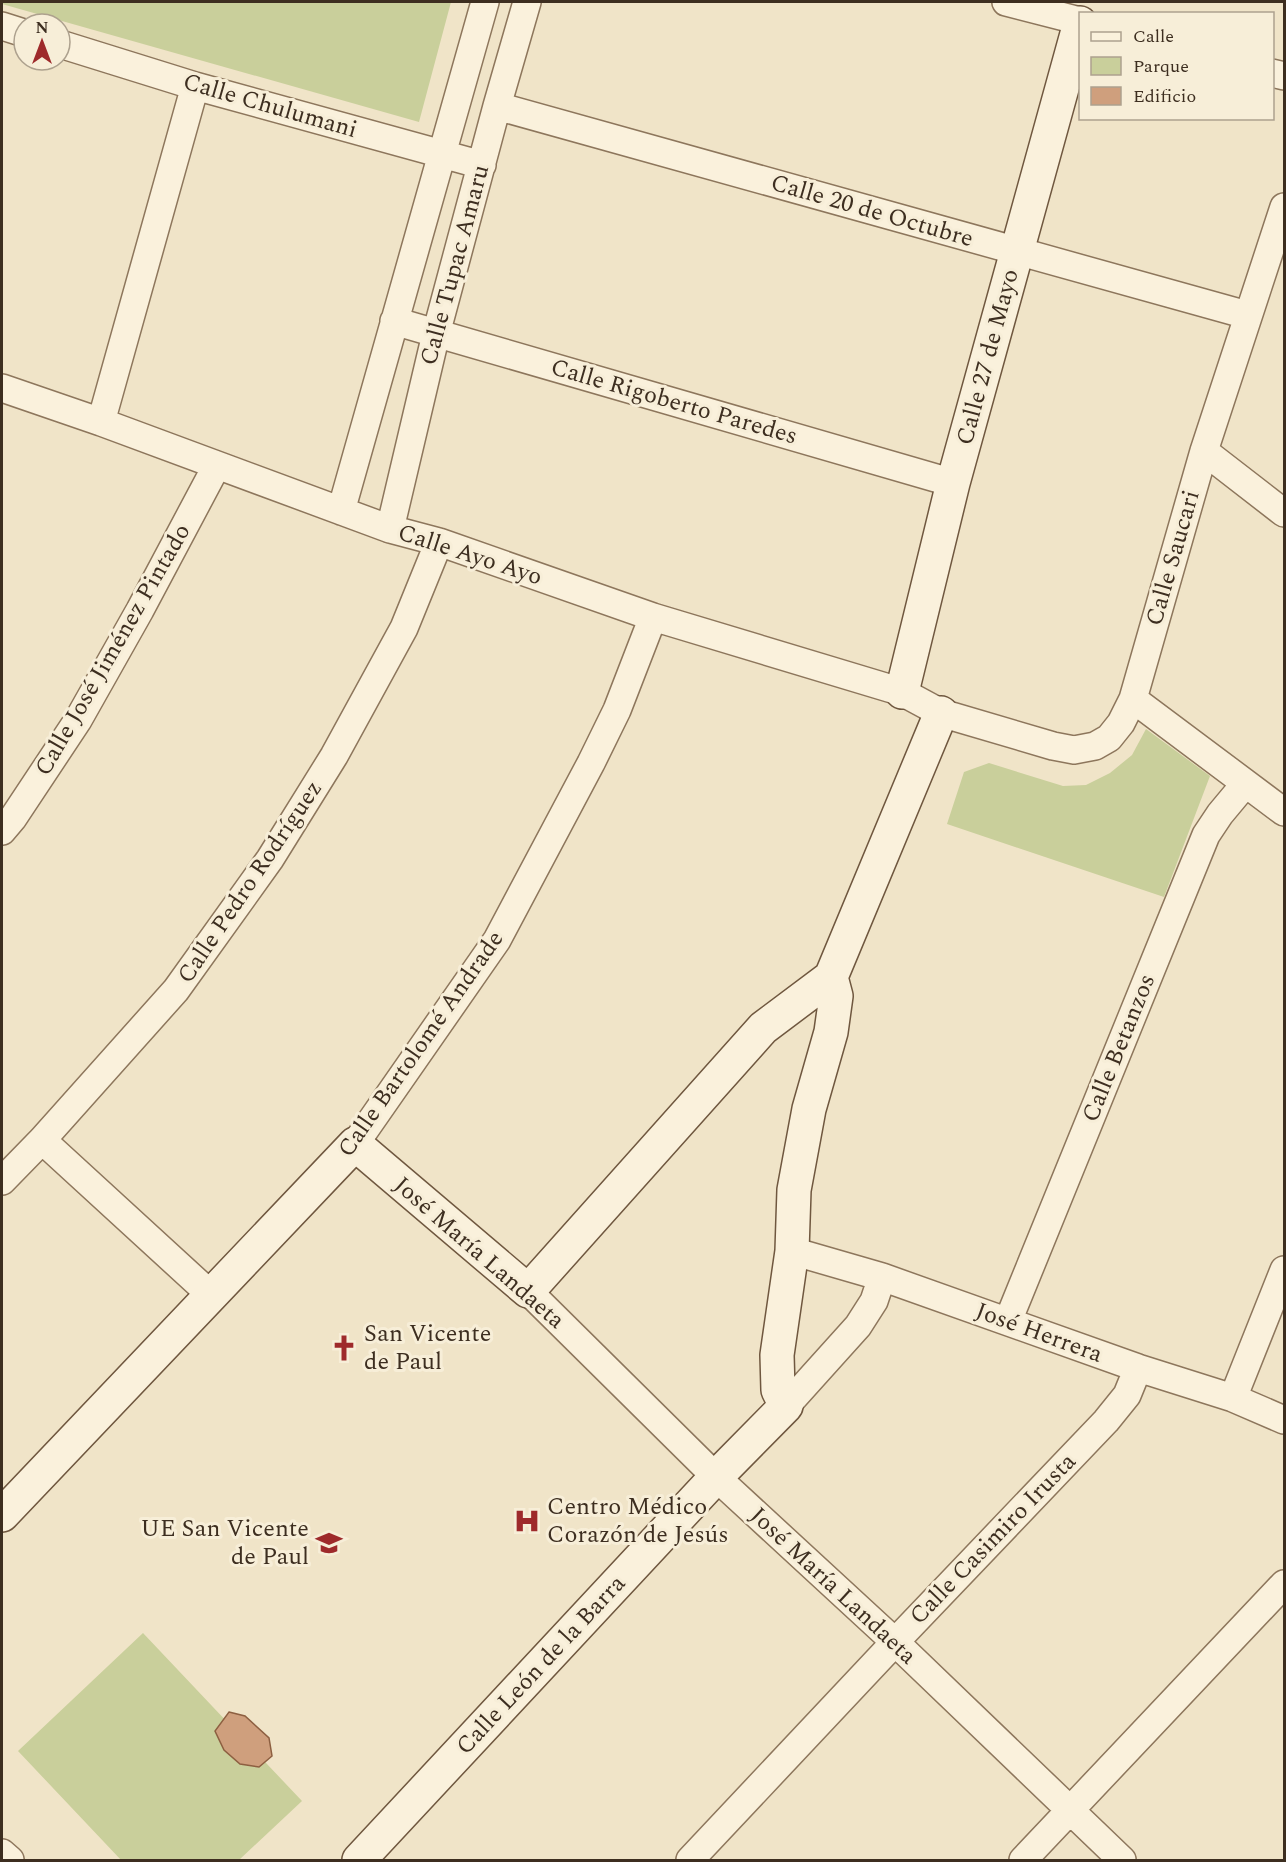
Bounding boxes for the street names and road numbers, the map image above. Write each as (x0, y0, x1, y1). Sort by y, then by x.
street label: Calle Chulumani (179, 64, 361, 148)
street label: Calle Tupac Amaru (411, 161, 499, 369)
street label: Calle 20 de Octubre (766, 165, 978, 257)
street label: Calle 27 de Mayo (947, 265, 1029, 449)
street label: Calle Rigoberto Paredes (546, 350, 802, 454)
street label: Calle Saucari (1136, 486, 1210, 630)
street label: Calle Ayo Ayo (393, 515, 547, 595)
street label: Calle José Jiménez Pintado (26, 517, 200, 783)
street label: Calle Pedro Rodríguez (168, 773, 332, 991)
street label: Calle Bartolomé Andrade (329, 923, 513, 1165)
street label: Calle Betanzos (1073, 968, 1165, 1128)
street label: José María Landaeta (385, 1168, 573, 1338)
street label: José Herrera (970, 1293, 1108, 1373)
street label: Calle Casimiro Irusta (901, 1445, 1085, 1633)
street label: José María Landaeta (741, 1499, 925, 1673)
street label: Calle León de la Barra (448, 1567, 634, 1763)

